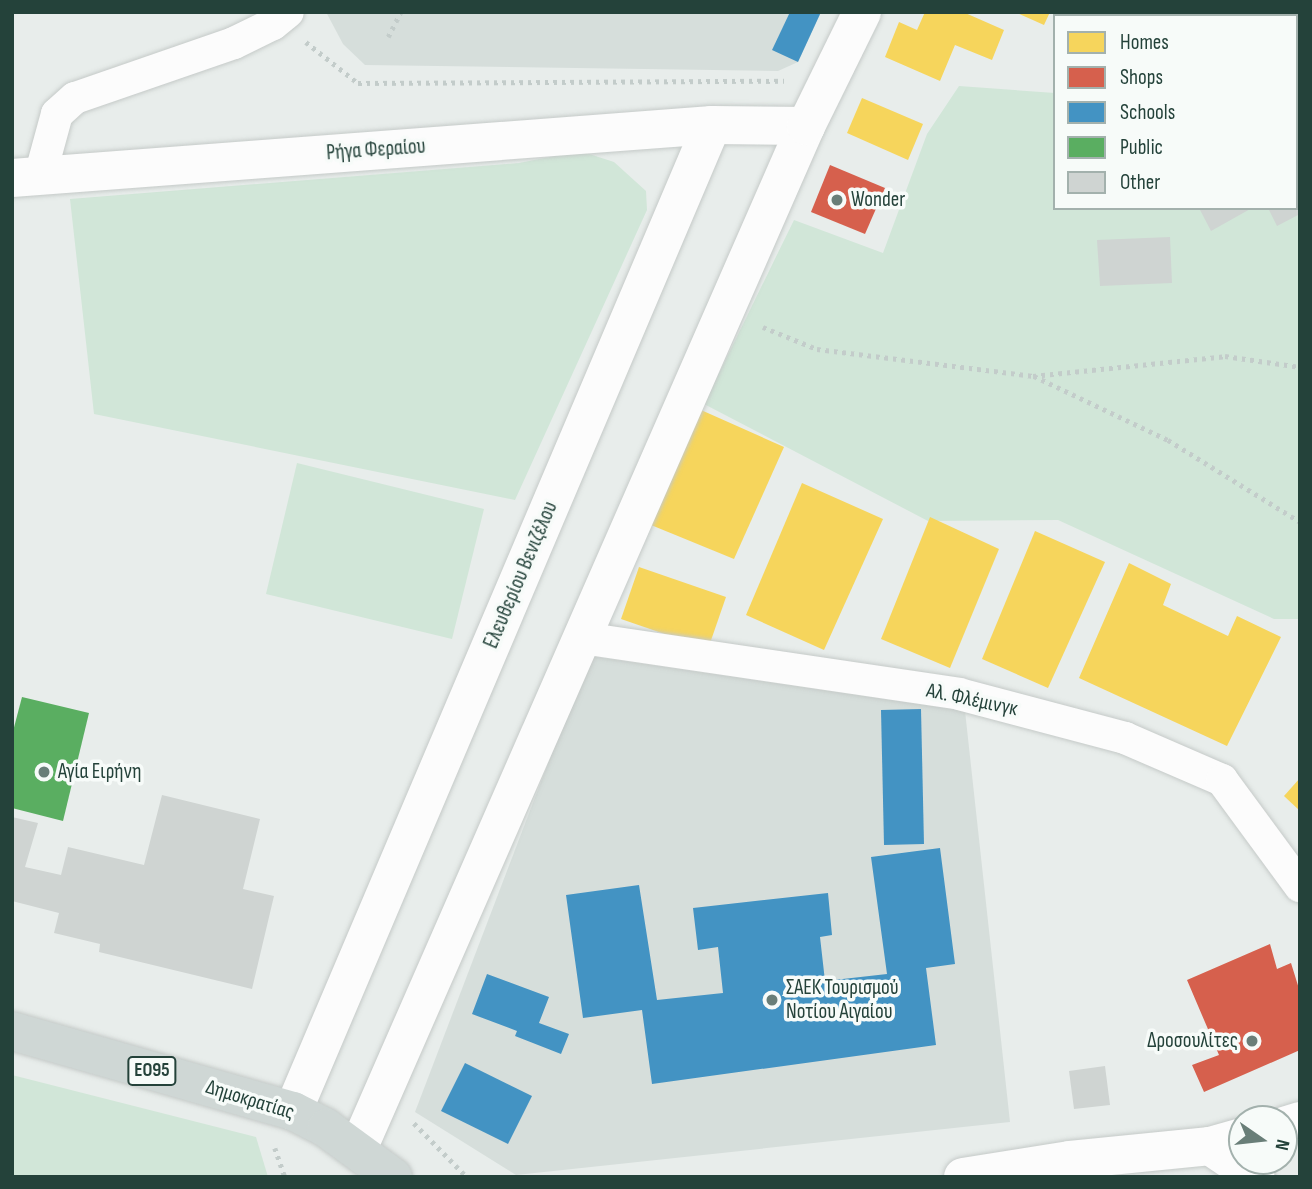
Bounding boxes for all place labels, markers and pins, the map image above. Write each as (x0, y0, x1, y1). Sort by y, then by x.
place label: Wonder (851, 187, 905, 213)
marker: Wonder (829, 192, 845, 208)
place label: Αγία Ειρήνη (58, 759, 141, 785)
marker: Αγία Ειρήνη (36, 764, 52, 780)
place label: ΣΑΕΚ Τουρισμού Νοτίου Αιγαίου (786, 975, 899, 1025)
marker: ΣΑΕΚ Τουρισμού Νοτίου Αιγαίου (764, 992, 780, 1008)
place label: Δροσουλίτες (1147, 1028, 1238, 1054)
marker: Δροσουλίτες (1244, 1033, 1260, 1049)

